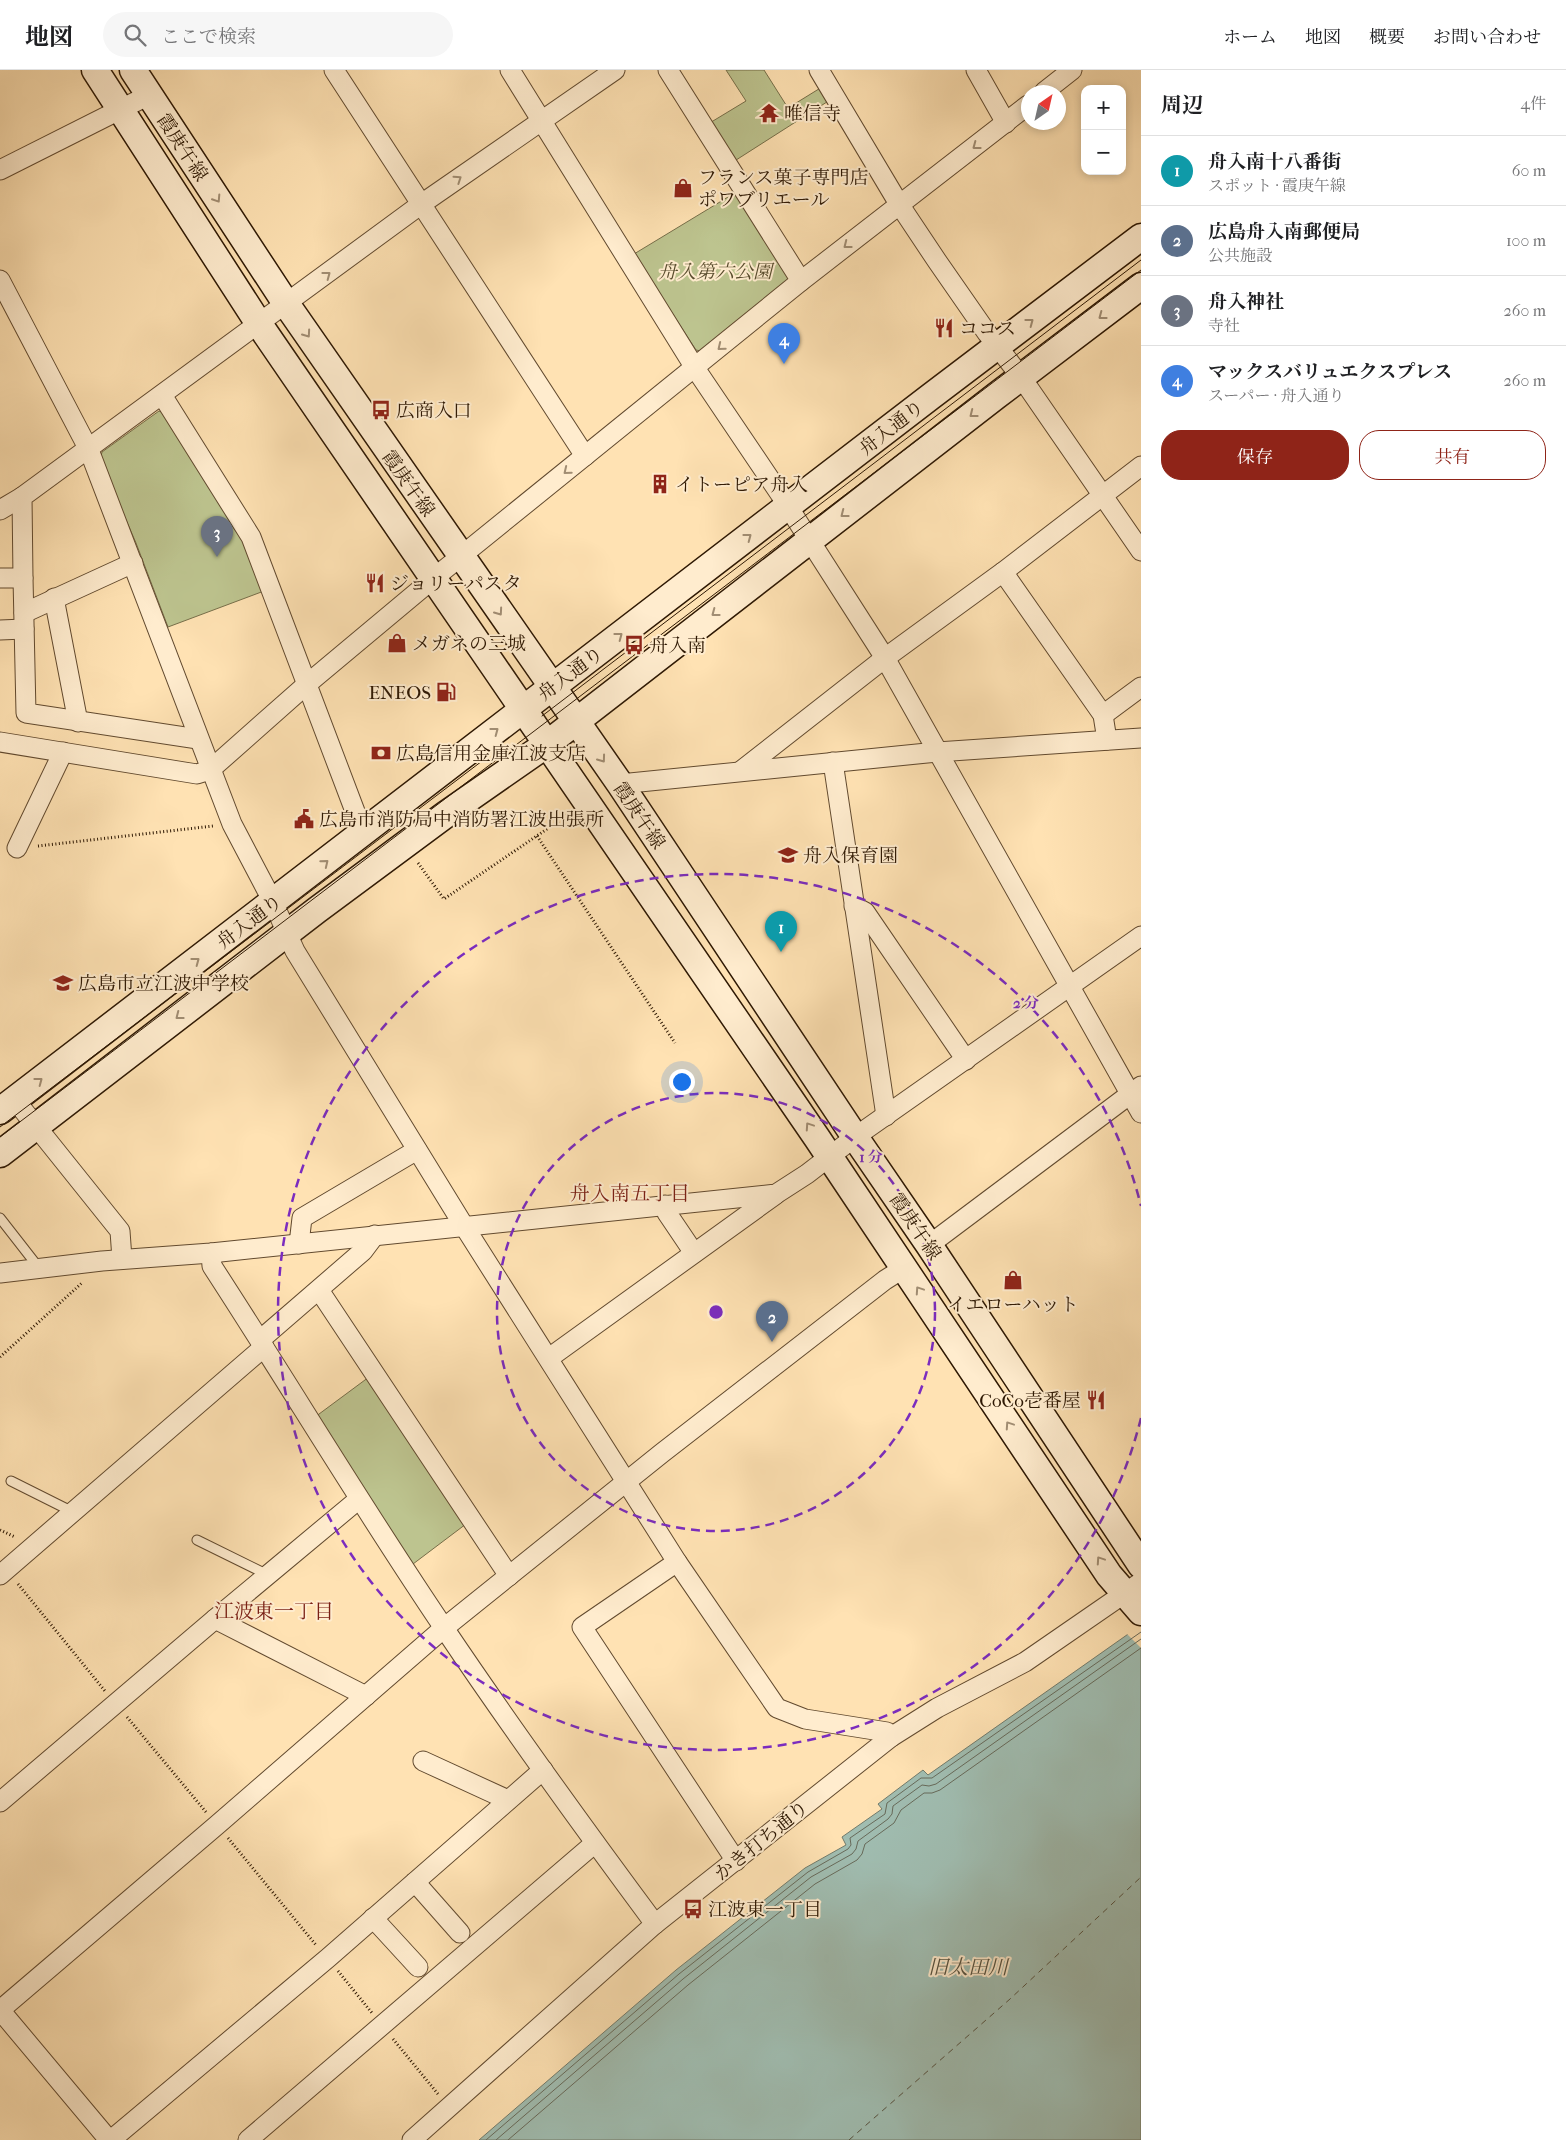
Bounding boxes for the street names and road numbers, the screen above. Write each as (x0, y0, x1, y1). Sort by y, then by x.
street label: 霞庚午線 (152, 110, 212, 185)
street label: 舟入通り (855, 396, 928, 460)
street label: 霞庚午線 (377, 446, 439, 521)
street label: 舟入通り (534, 642, 608, 705)
street label: 霞庚午線 (609, 778, 670, 853)
street label: 舟入通り (213, 890, 287, 953)
street label: 霞庚午線 (885, 1189, 946, 1264)
street label: かき打ち通り (710, 1796, 813, 1885)

